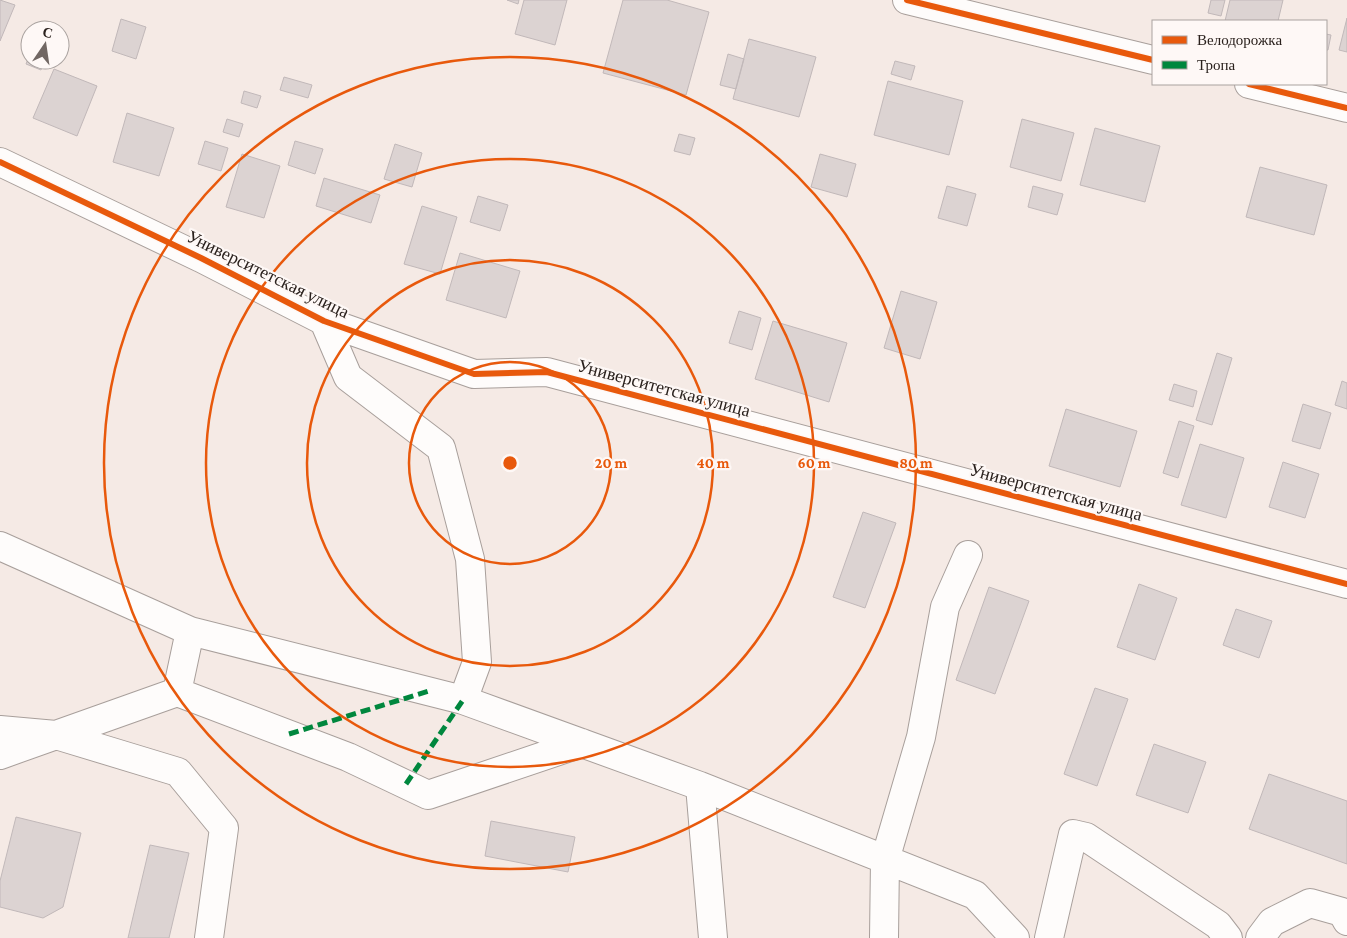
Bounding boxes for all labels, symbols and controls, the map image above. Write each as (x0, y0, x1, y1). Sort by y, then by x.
north arrow (20, 20, 70, 70)
legend (1152, 20, 1327, 85)
text: С (41, 23, 55, 41)
text: Велодорожка (1197, 32, 1282, 48)
text: Тропа (1197, 57, 1236, 73)
street label: Университетская улица (184, 226, 352, 322)
street label: Университетская улица (575, 355, 753, 421)
centre of rings (501, 454, 519, 472)
text: 20 m (595, 455, 627, 471)
text: 40 m (697, 455, 730, 471)
text: 60 m (798, 455, 831, 471)
text: 80 m (899, 455, 933, 471)
street label: Университетская улица (967, 459, 1145, 525)

